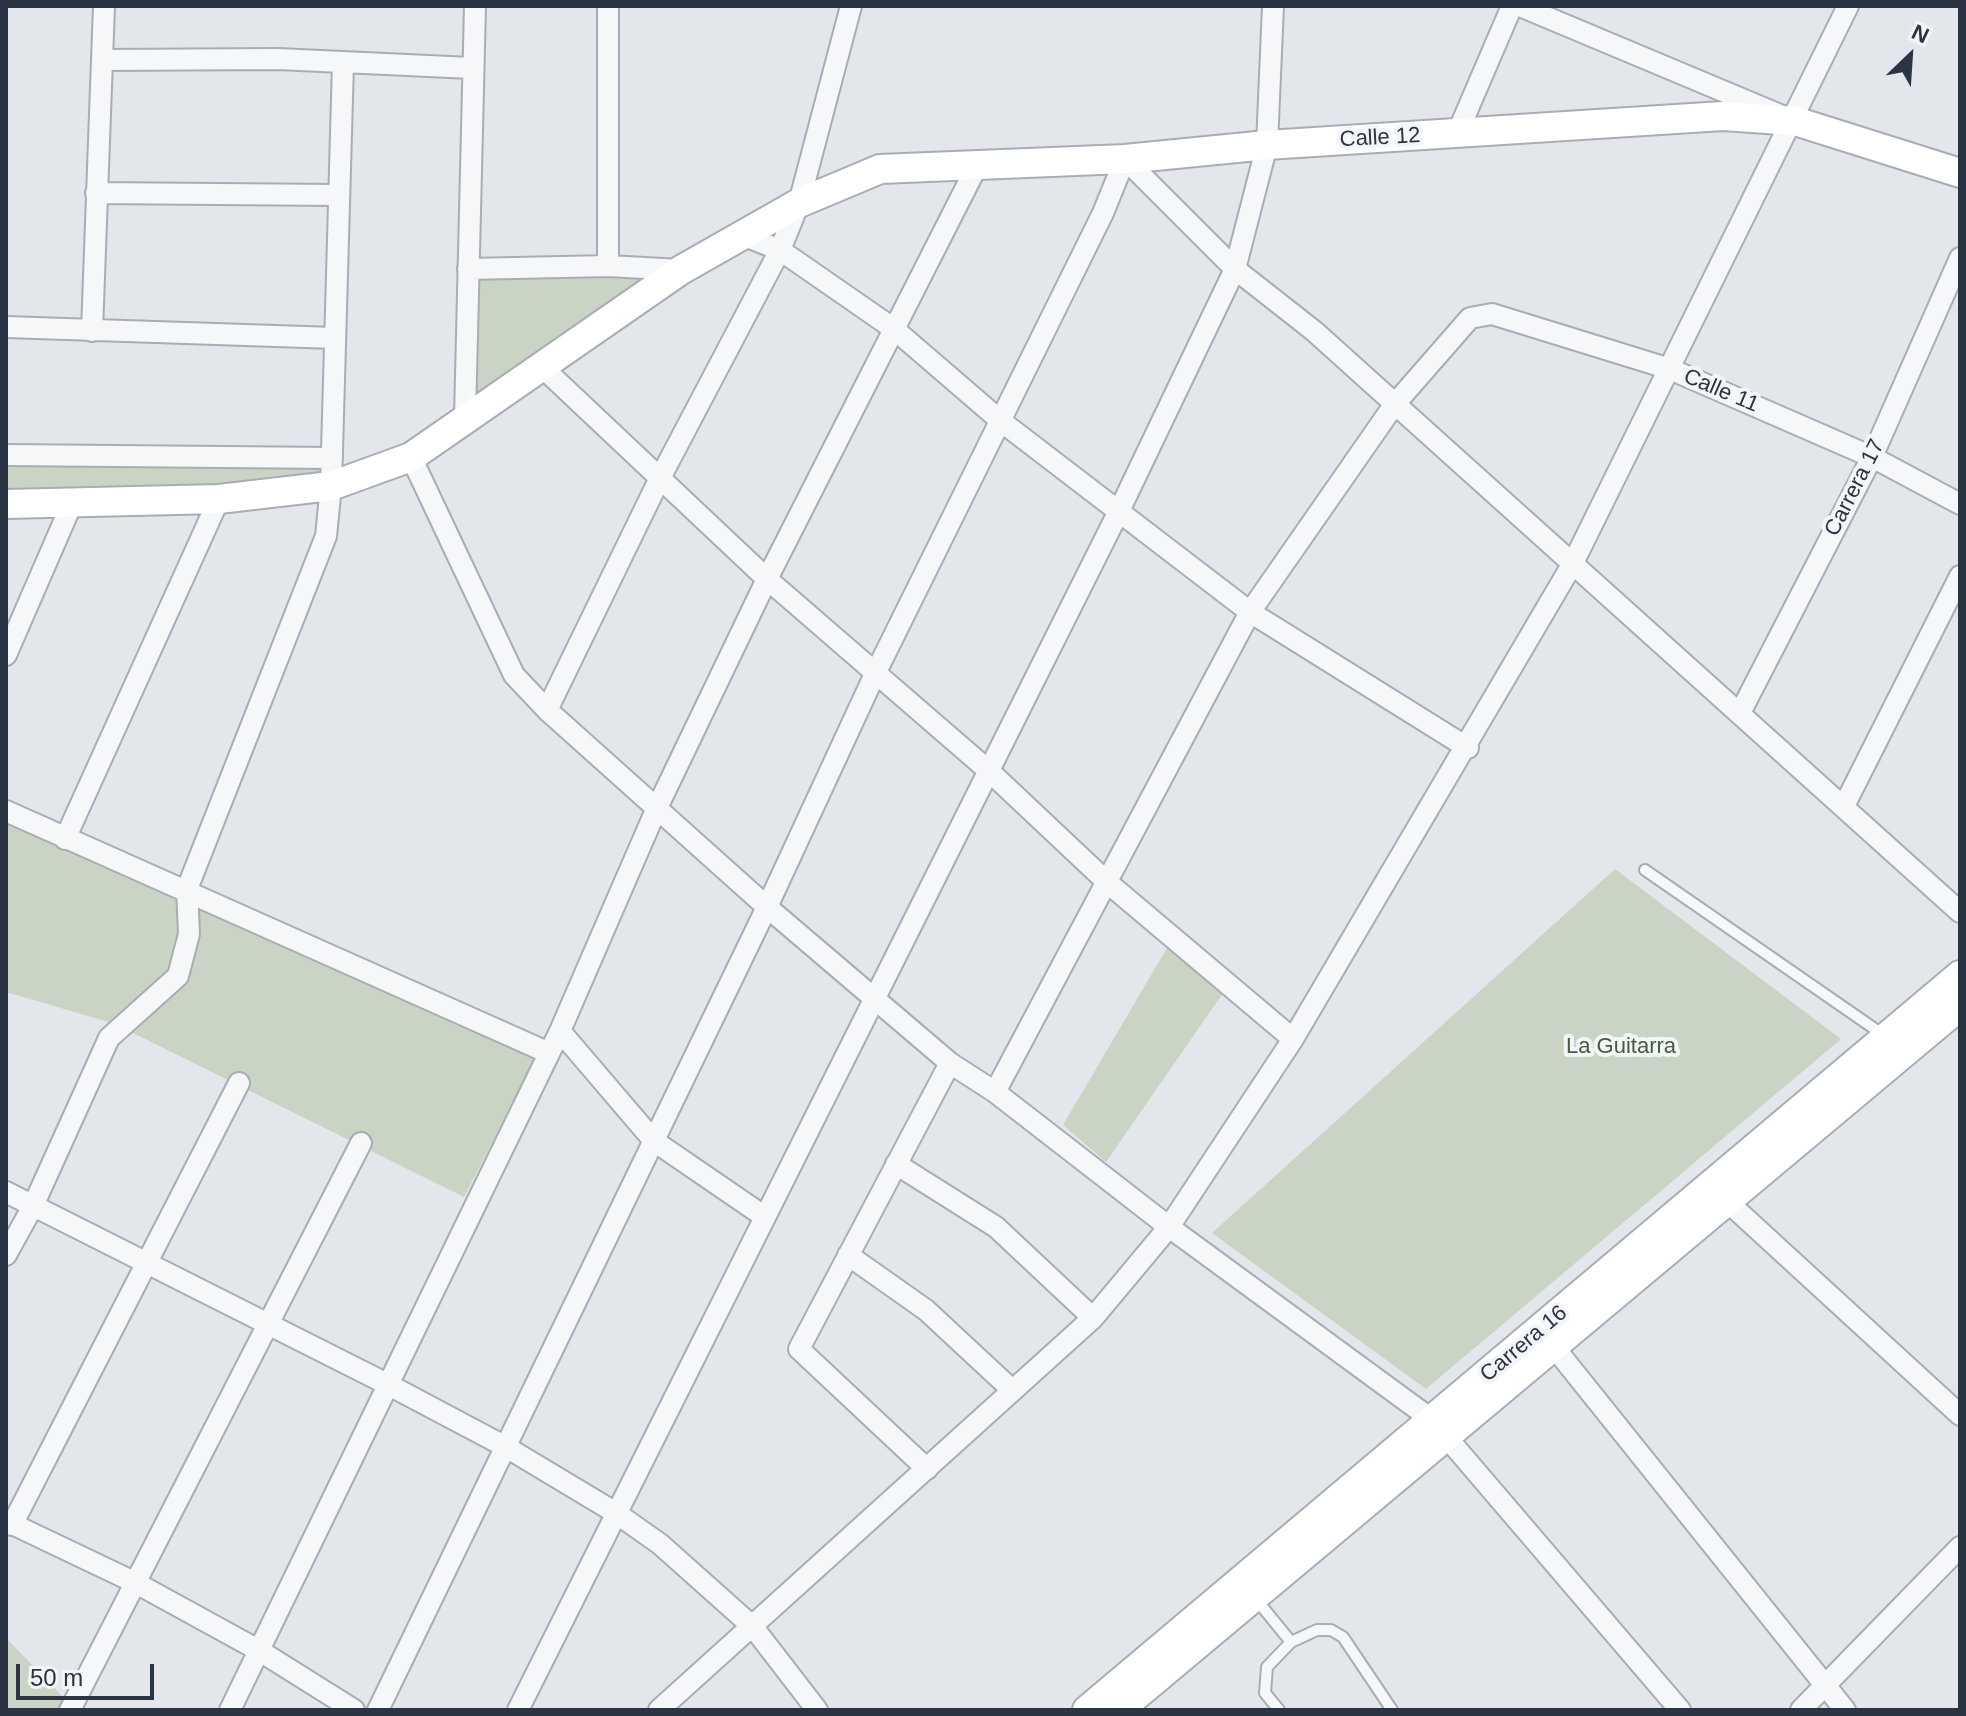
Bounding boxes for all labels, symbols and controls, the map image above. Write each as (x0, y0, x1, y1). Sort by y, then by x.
north arrow (1870, 16, 1950, 96)
text: N (1908, 19, 1933, 48)
street label: Calle 12 (1339, 123, 1421, 153)
street label: Calle 11 (1679, 363, 1763, 419)
street label: Carrera 17 (1819, 435, 1891, 541)
park label: La Guitarra (1566, 1034, 1676, 1060)
street label: Carrera 16 (1475, 1300, 1573, 1388)
scale bar (20, 1648, 158, 1698)
text: 50 m (30, 1664, 83, 1691)

